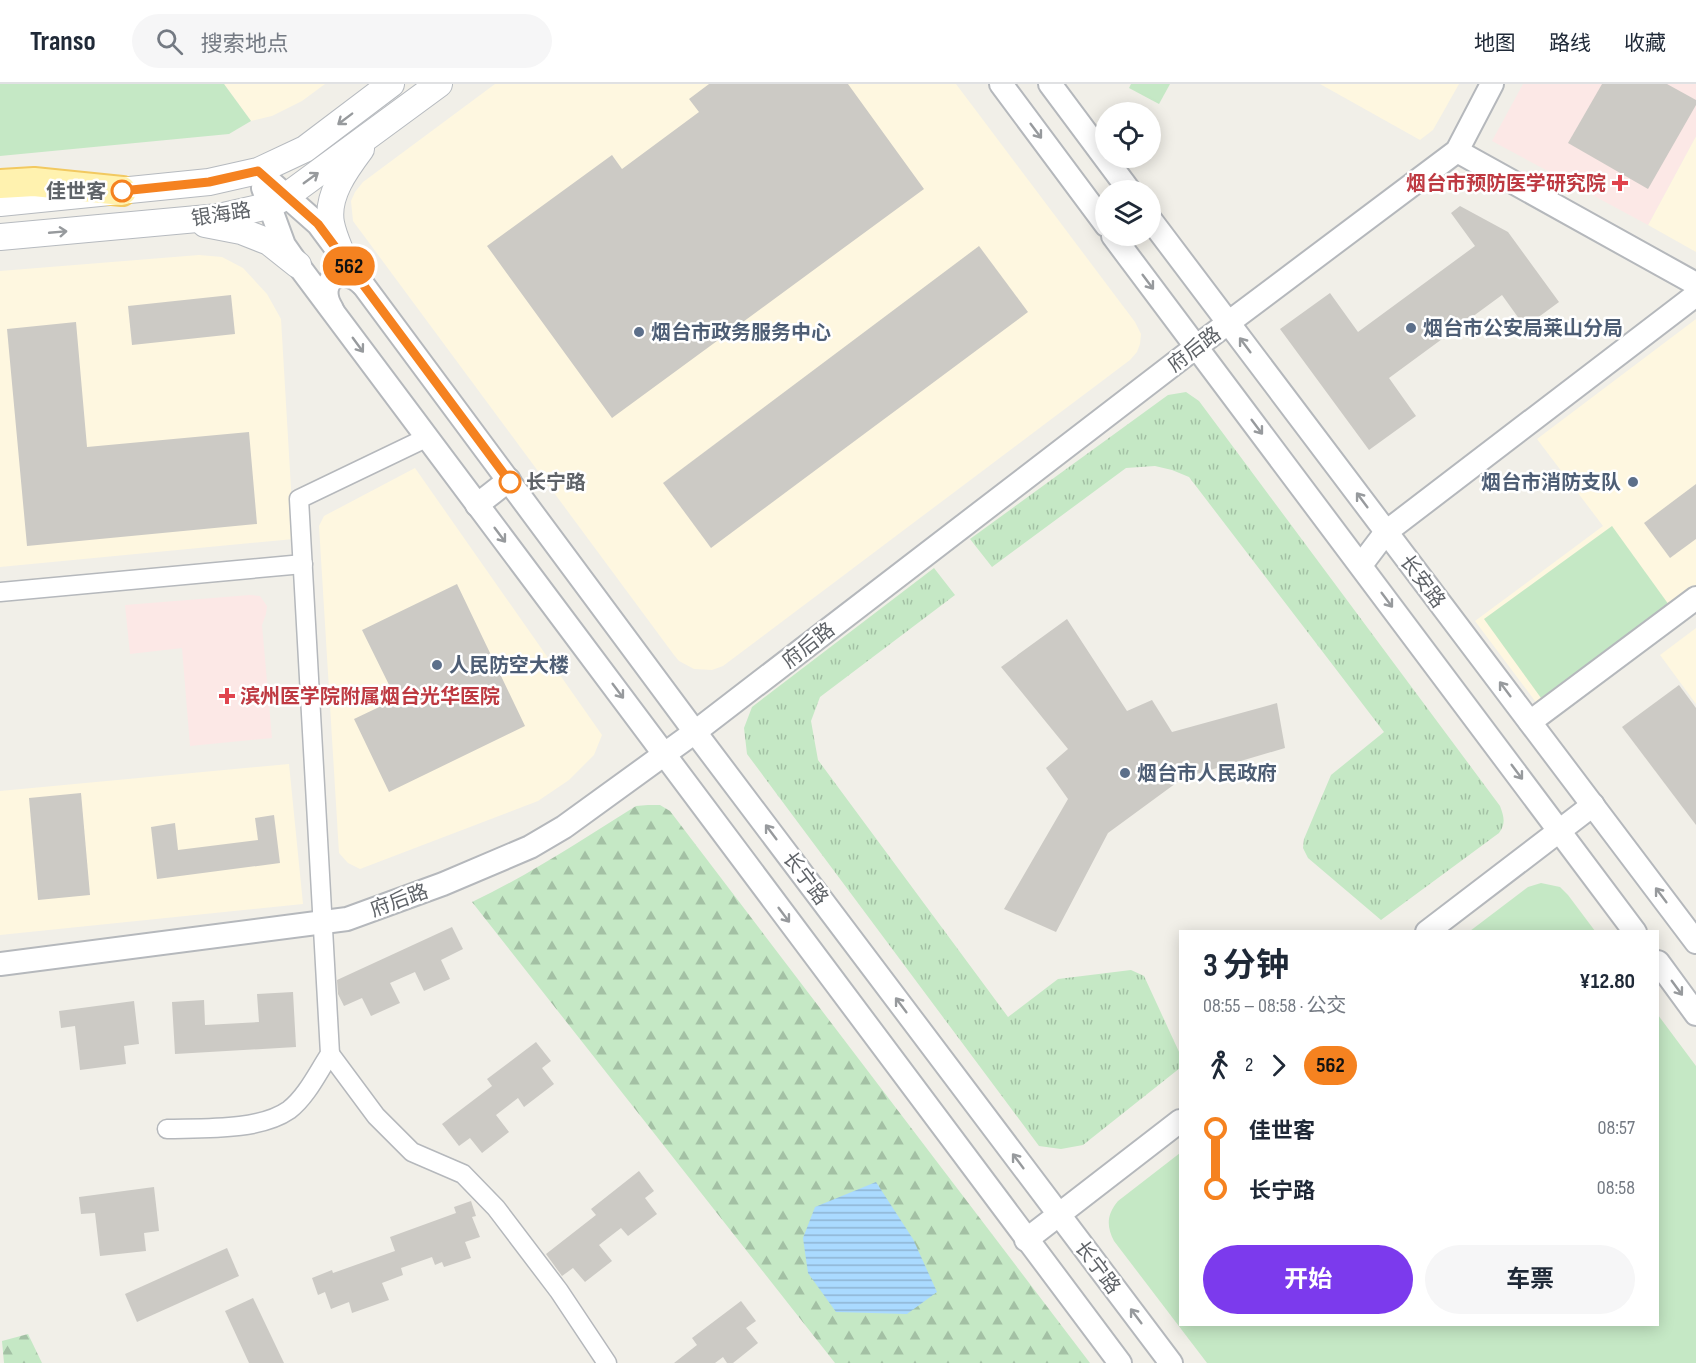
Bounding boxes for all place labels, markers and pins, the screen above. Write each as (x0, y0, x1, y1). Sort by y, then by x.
place label: 烟台市预防医学研究院 (1406, 172, 1606, 196)
marker: 烟台市预防医学研究院 (1611, 174, 1629, 192)
place label: 佳世客 (46, 180, 106, 204)
marker: 佳世客 (111, 180, 133, 202)
place label: 烟台市公安局莱山分局 (1423, 317, 1623, 341)
place label: 烟台市政务服务中心 (651, 321, 831, 345)
marker: 烟台市公安局莱山分局 (1404, 321, 1418, 335)
marker: 烟台市政务服务中心 (632, 325, 646, 339)
marker: 长宁路 (499, 471, 521, 493)
place label: 长宁路 (526, 471, 586, 495)
place label: 烟台市消防支队 (1481, 471, 1621, 495)
marker: 烟台市消防支队 (1626, 475, 1640, 489)
place label: 人民防空大楼 (449, 654, 569, 678)
marker: 人民防空大楼 (430, 658, 444, 672)
place label: 滨州医学院附属烟台光华医院 (240, 685, 500, 709)
marker: 滨州医学院附属烟台光华医院 (218, 687, 236, 705)
place label: 烟台市人民政府 (1137, 762, 1277, 786)
marker: 烟台市人民政府 (1118, 766, 1132, 780)

